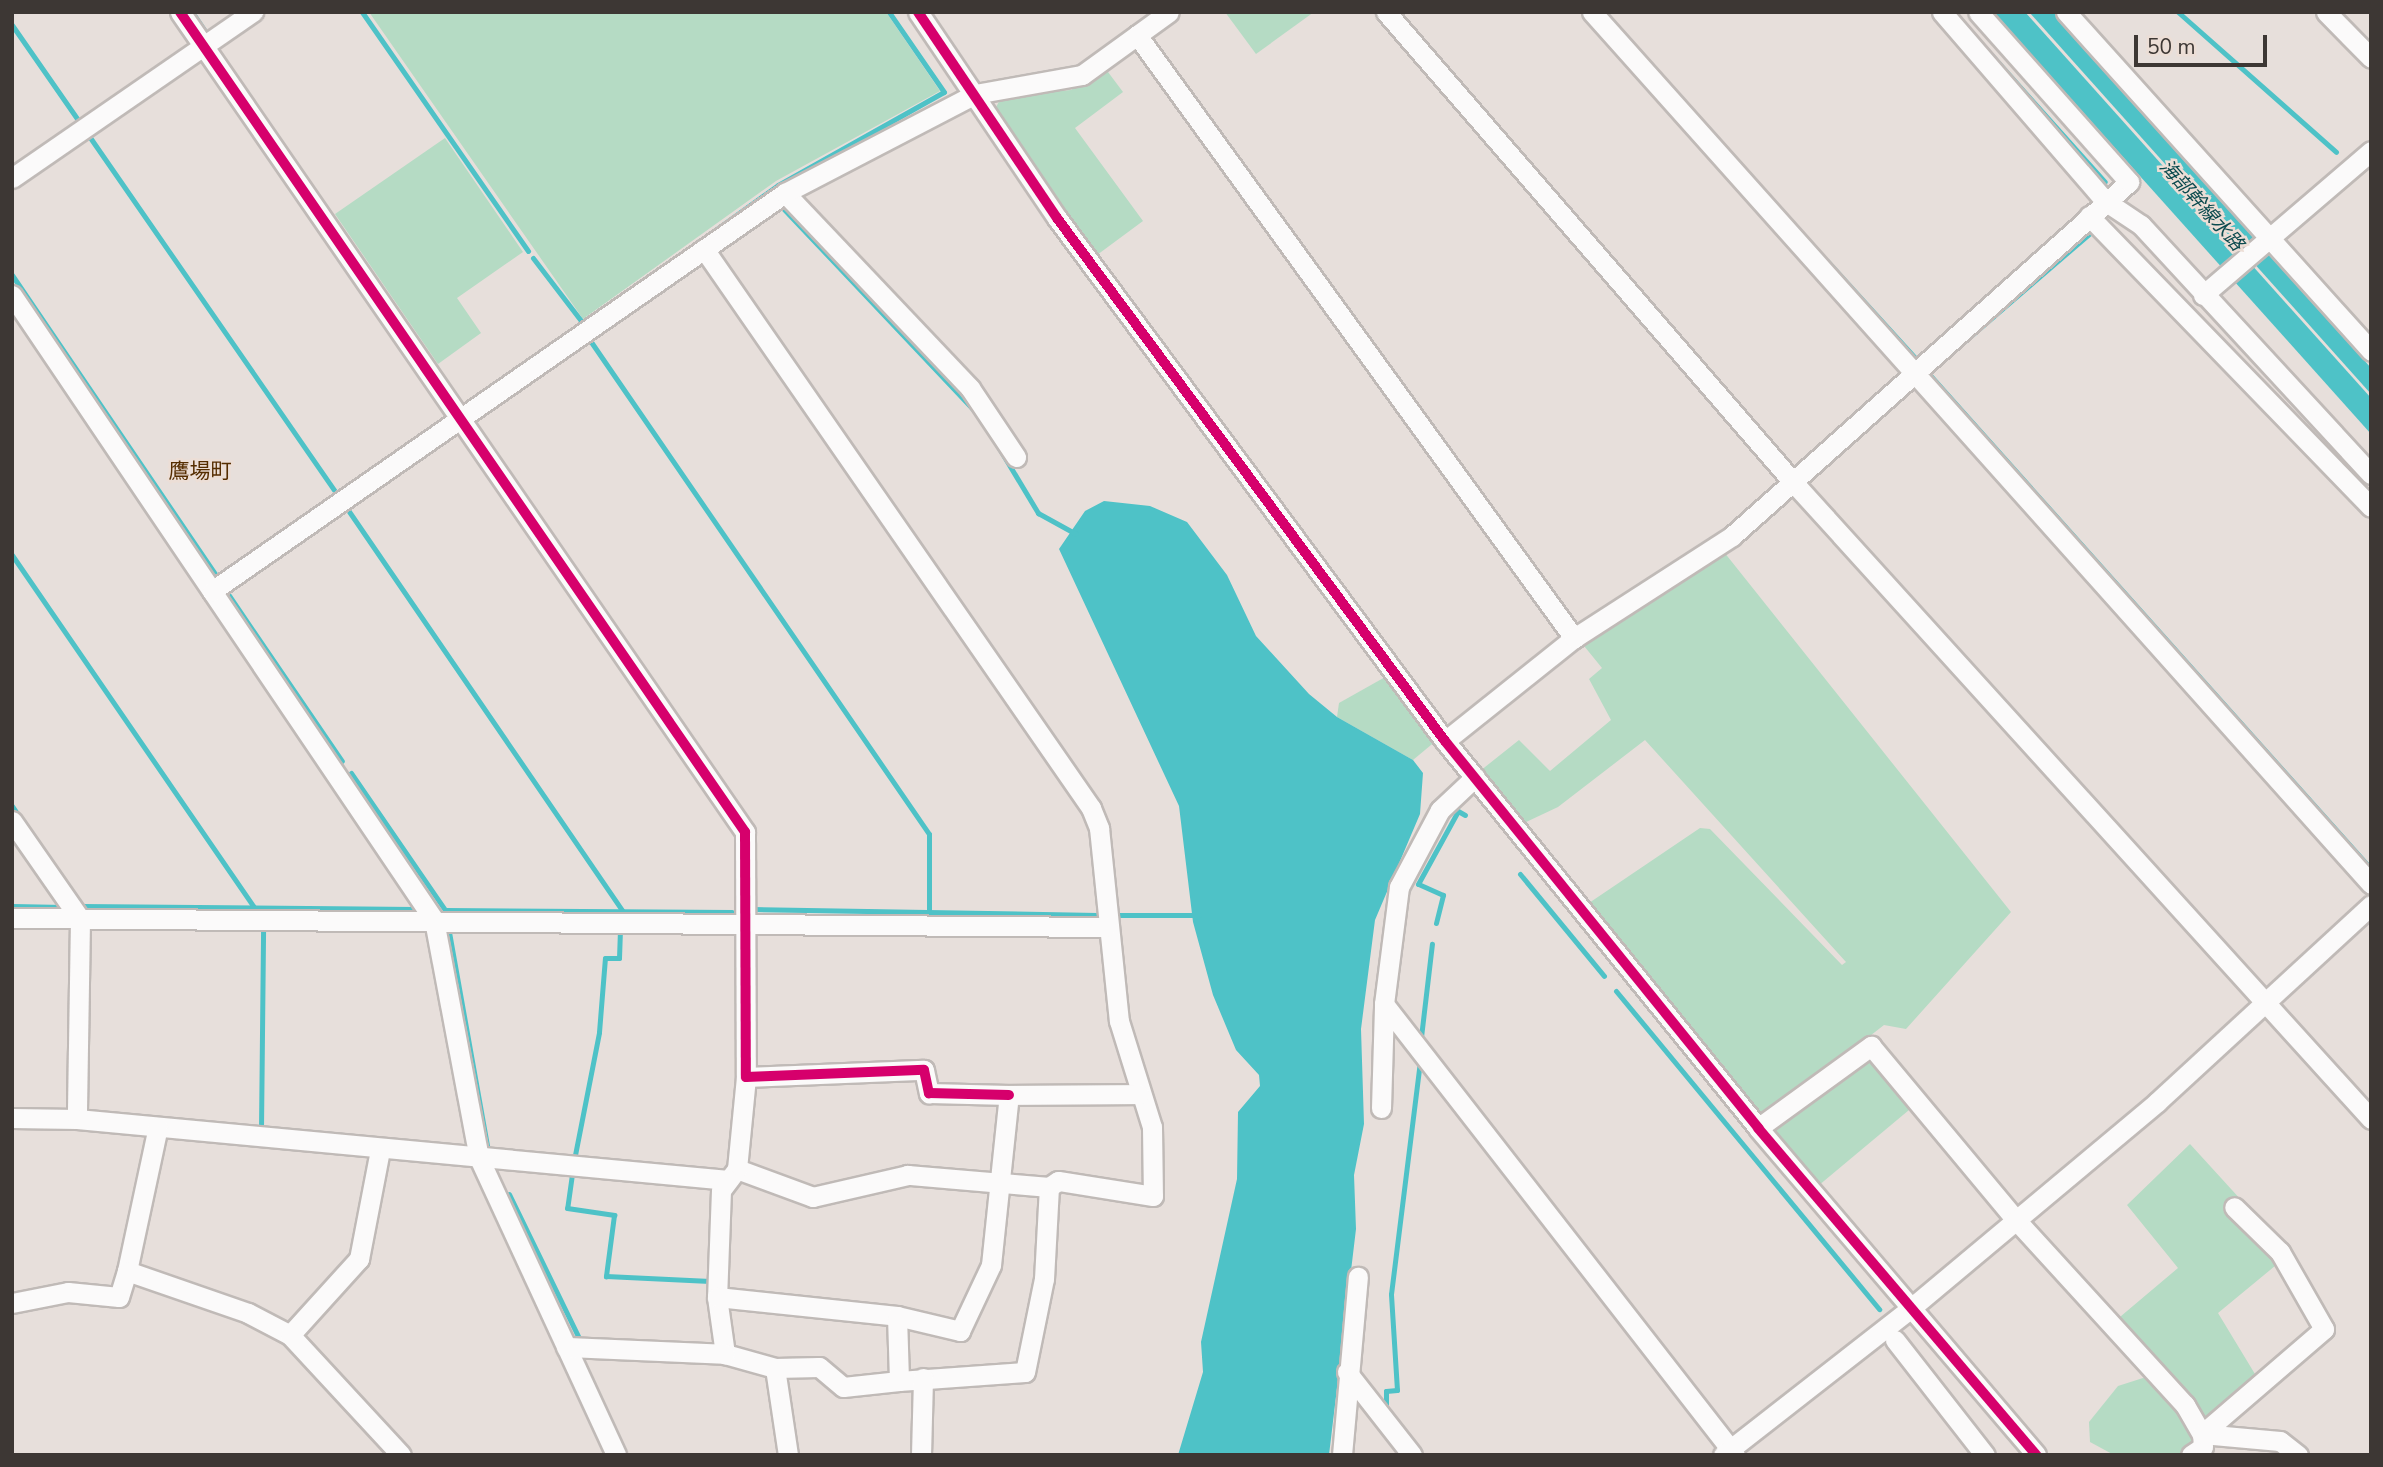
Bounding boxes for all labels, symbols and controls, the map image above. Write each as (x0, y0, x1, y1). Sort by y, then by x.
scale bar (2138, 21, 2271, 65)
text: 50 m (2147, 33, 2196, 61)
water label: 海部幹線水路 (2154, 156, 2248, 256)
district label: 鷹場町 (169, 458, 231, 484)

